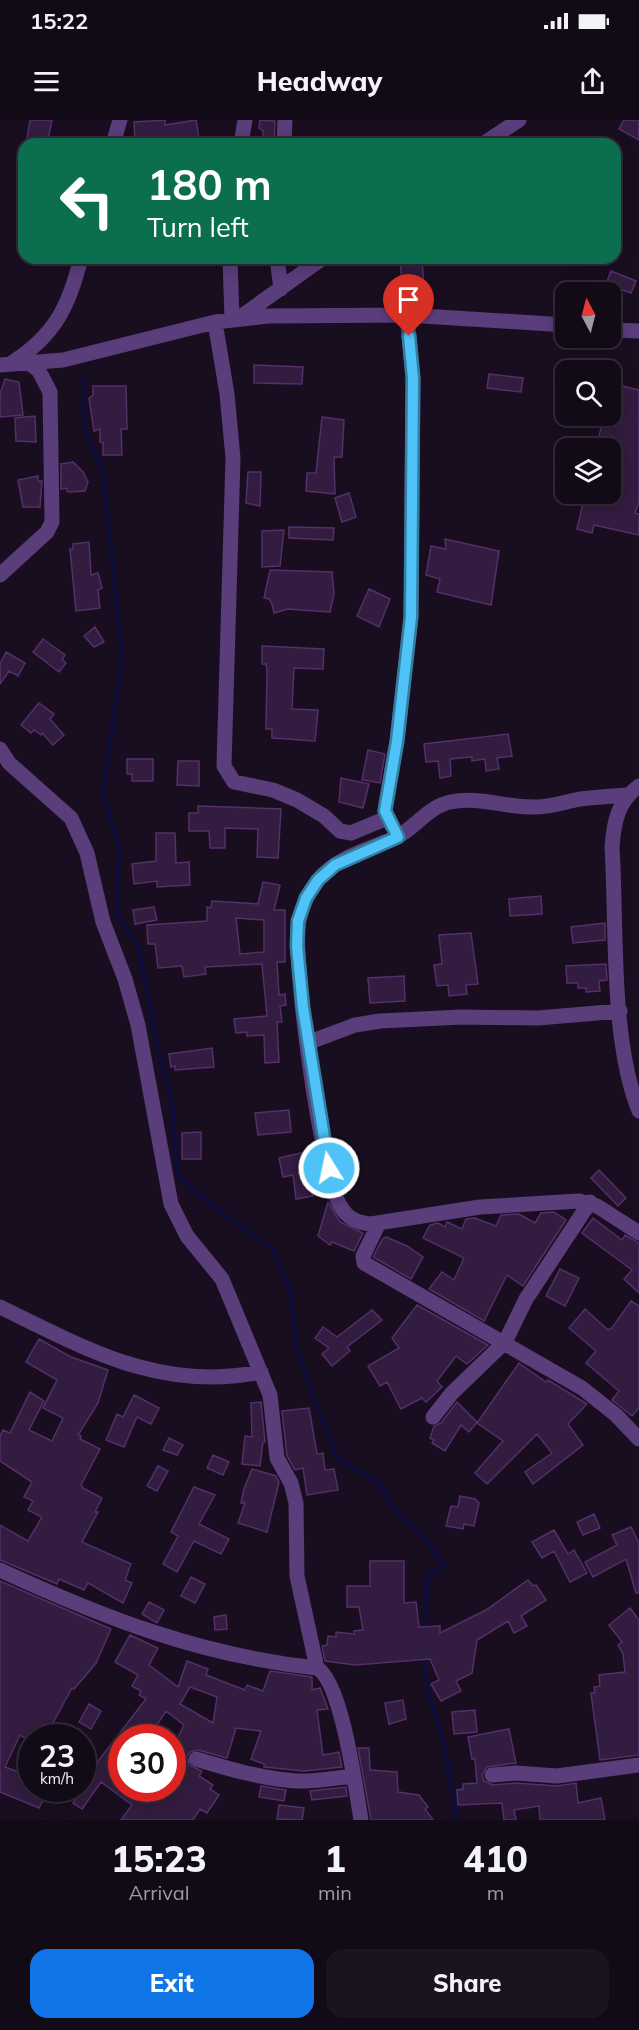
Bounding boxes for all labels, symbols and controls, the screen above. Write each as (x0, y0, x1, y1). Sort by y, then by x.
text: 15:22 (30, 7, 88, 35)
text: Headway (257, 64, 382, 98)
icon: menu (30, 65, 63, 98)
icon: share (576, 65, 609, 98)
text: 180 m (147, 158, 272, 211)
icon: left (48, 162, 126, 240)
text: Turn left (147, 210, 249, 244)
pin (383, 274, 434, 336)
north arrow (555, 282, 621, 348)
map controls (555, 282, 621, 504)
icon: arrive (392, 283, 425, 316)
button: search (555, 360, 621, 426)
button: layers (555, 438, 621, 504)
position arrow (297, 1136, 361, 1200)
speed limit sign: 30 (108, 1724, 186, 1802)
text: 23 (39, 1737, 75, 1775)
text: km/h (40, 1769, 74, 1788)
text: 15:23 (111, 1836, 207, 1881)
text: 1 (324, 1836, 346, 1881)
text: 410 (463, 1836, 528, 1881)
text: Arrival (128, 1880, 190, 1905)
text: min (318, 1880, 352, 1905)
text: m (487, 1880, 504, 1905)
button: Exit (30, 1949, 314, 2018)
button: Share (326, 1949, 609, 2018)

